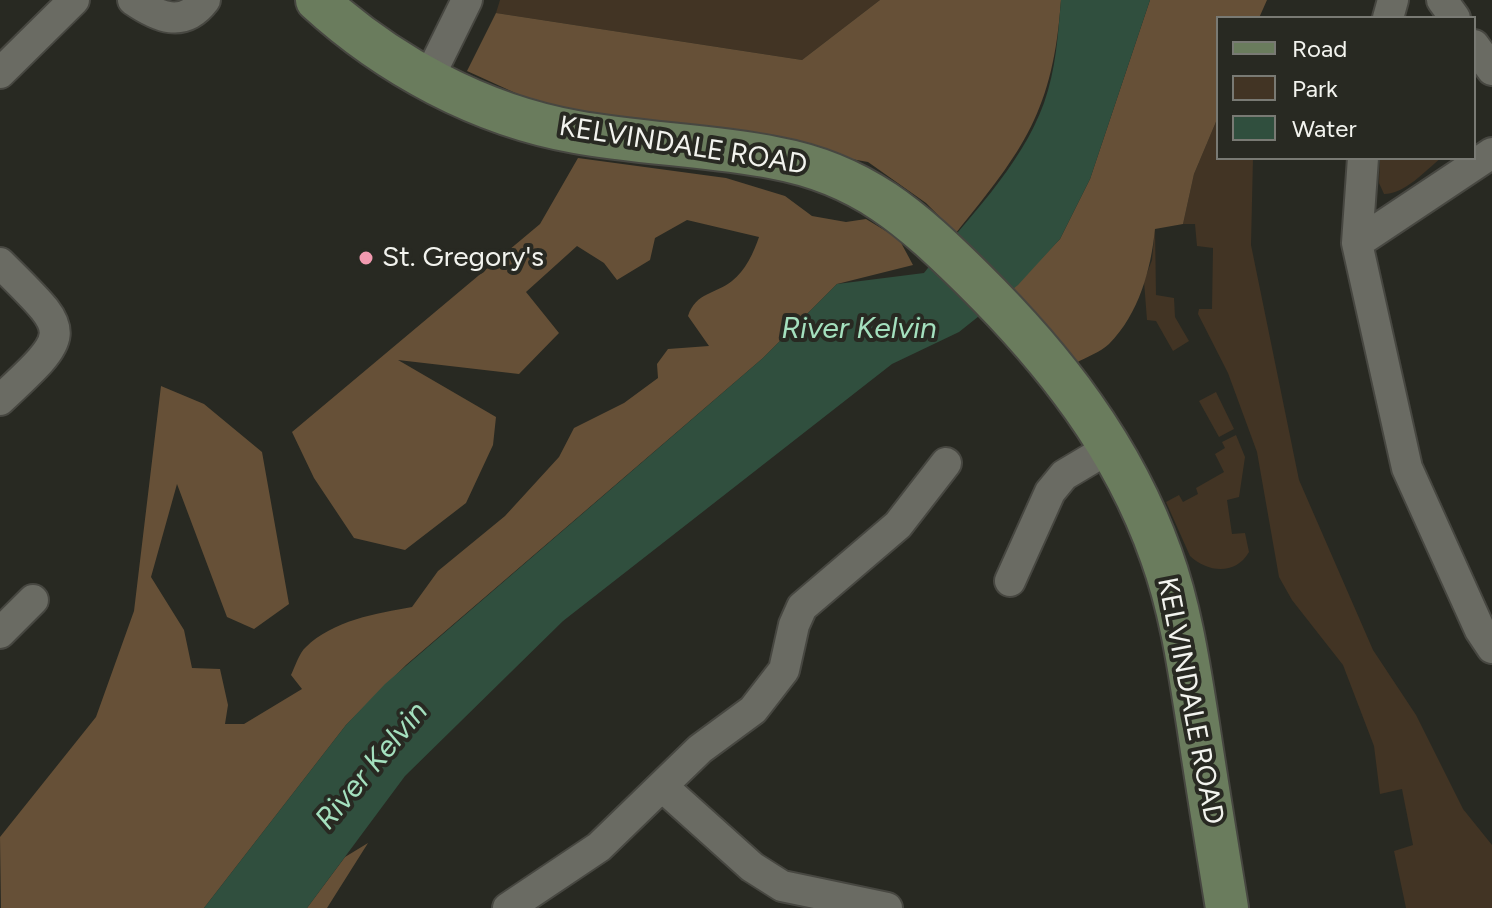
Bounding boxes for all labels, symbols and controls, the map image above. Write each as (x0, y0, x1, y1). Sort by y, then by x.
legend (1216, 16, 1476, 160)
text: Road (1292, 34, 1347, 63)
text: Park (1292, 74, 1338, 103)
street label: KELVINDALE ROAD (557, 110, 809, 182)
text: Water (1292, 114, 1357, 143)
place label: St. Gregory's (382, 241, 544, 275)
marker: St. Gregory's (357, 249, 375, 267)
water label: River Kelvin (781, 311, 937, 347)
street label: KELVINDALE ROAD (1150, 575, 1230, 827)
water label: River Kelvin (308, 695, 436, 837)

